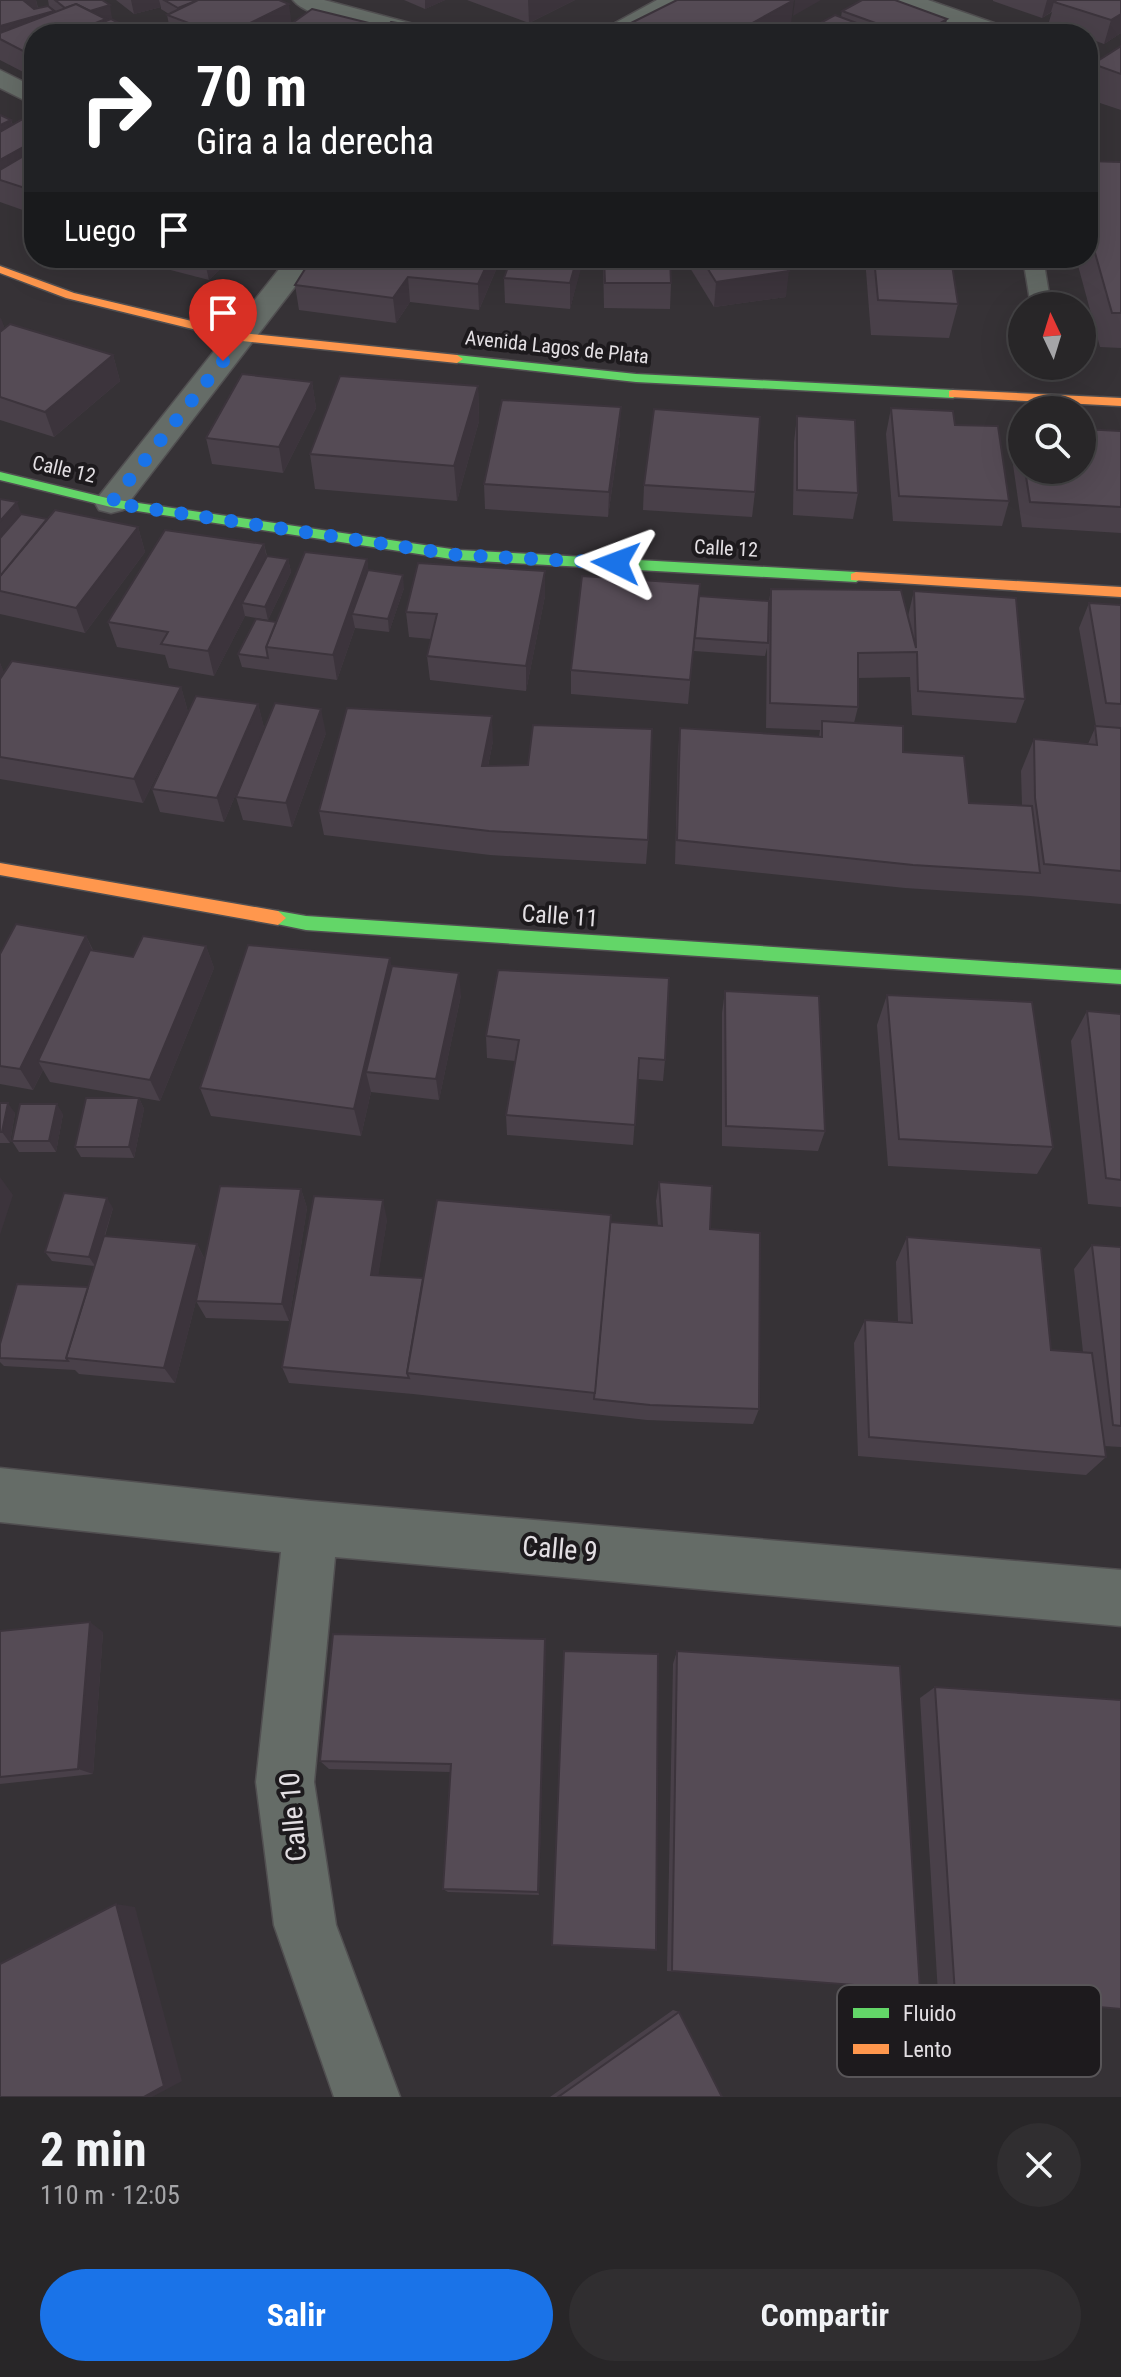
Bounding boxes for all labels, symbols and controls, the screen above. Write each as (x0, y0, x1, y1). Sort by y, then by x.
text: 70 m (196, 54, 307, 120)
icon: right (64, 56, 168, 160)
text: Gira a la derecha (196, 121, 434, 163)
icon: arrive (152, 208, 196, 252)
text: Luego (64, 213, 136, 248)
pin (189, 279, 257, 361)
icon: arrive (201, 291, 245, 335)
north arrow (1008, 292, 1096, 380)
map controls (1008, 292, 1096, 484)
street label: Avenida Lagos de Plata (464, 325, 650, 369)
button: search (1008, 396, 1096, 484)
street label: Calle 12 (30, 450, 98, 488)
position arrow (574, 521, 658, 605)
street label: Calle 12 (694, 534, 759, 562)
street label: Calle 11 (521, 899, 599, 933)
street label: Calle 9 (521, 1529, 599, 1569)
street label: Calle 10 (273, 1771, 313, 1863)
legend (837, 1985, 1101, 2077)
text: Fluido (903, 2001, 956, 2026)
text: Lento (903, 2037, 952, 2062)
text: 2 min (40, 2121, 147, 2178)
button: close (997, 2123, 1081, 2207)
text: 110 m · 12:05 (40, 2180, 180, 2210)
button: Salir (40, 2269, 553, 2361)
button: Compartir (569, 2269, 1081, 2361)

